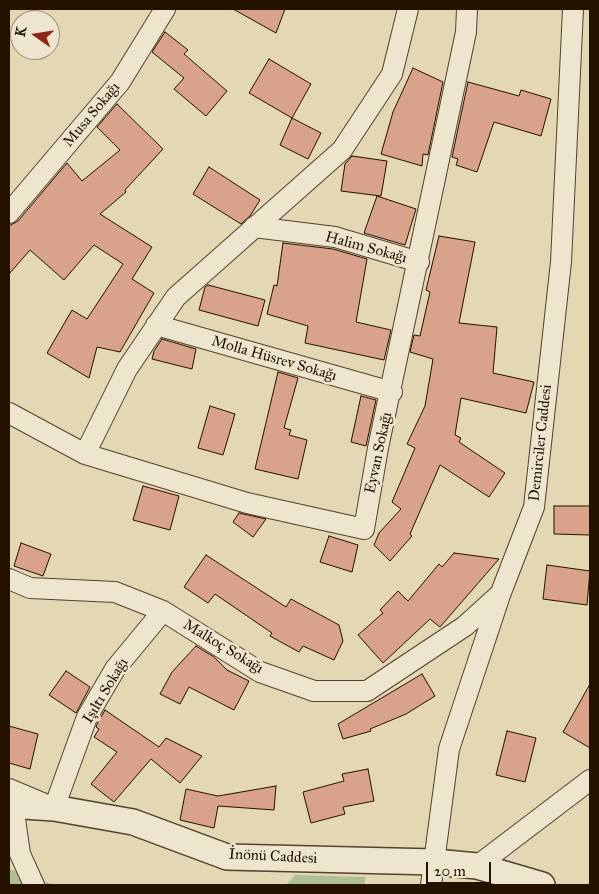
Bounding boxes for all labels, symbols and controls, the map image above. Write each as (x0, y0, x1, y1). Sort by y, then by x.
north arrow (10, 10, 60, 60)
text: K (11, 25, 30, 38)
street label: Musa Sokağı (60, 79, 124, 151)
street label: Halim Sokağı (323, 228, 409, 268)
street label: Molla Hüsrev Sokağı (209, 332, 339, 386)
street label: Demirciler Caddesi (526, 384, 556, 502)
street label: Eyvan Sokağı (362, 411, 396, 495)
street label: Malkoç Sokağı (180, 616, 266, 678)
street label: Işıltı Sokağı (79, 655, 133, 727)
street label: İnönü Caddesi (228, 846, 318, 868)
scale bar (429, 852, 494, 884)
text: 20 m (434, 862, 466, 880)

